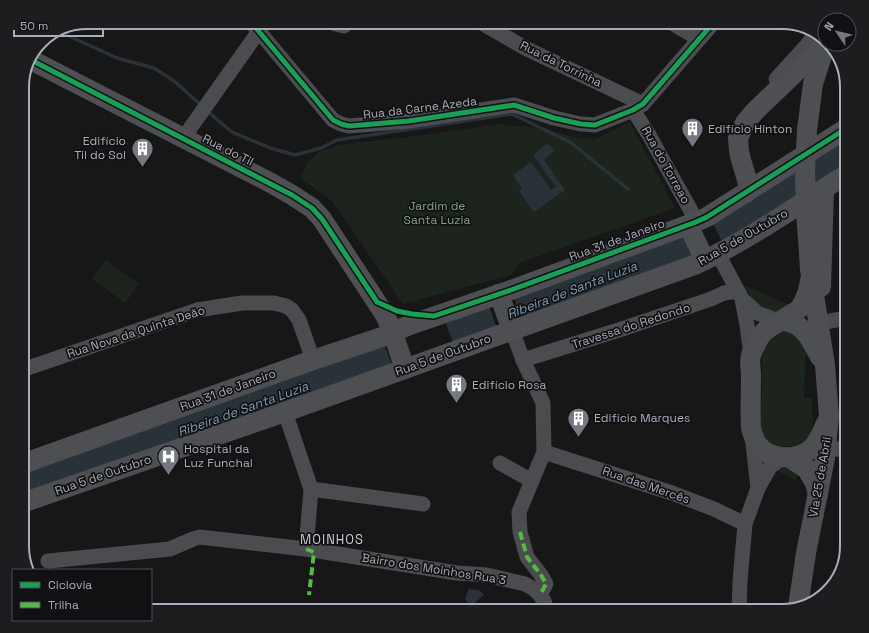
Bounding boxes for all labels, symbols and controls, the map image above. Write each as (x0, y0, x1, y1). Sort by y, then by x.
scale bar (14, 12, 103, 38)
north arrow (817, 12, 857, 52)
text: 50 m (20, 18, 48, 34)
text: N (821, 19, 837, 33)
street label: Rua da Torrinha (517, 37, 605, 91)
street label: Rua da Carne Azeda (362, 93, 478, 123)
building icon: Edifício Hinton (680, 116, 706, 149)
place label: Edifício Hinton (708, 121, 792, 137)
street label: Rua do Torreao (638, 123, 694, 207)
street label: Rua do Til (200, 130, 256, 170)
place label: Edifício Til do Sol (74, 133, 126, 163)
building icon: Edifício Til do Sol (129, 135, 155, 168)
park label: Jardim de Santa Luzia (404, 198, 471, 228)
street label: Rua 5 de Outubro (695, 205, 791, 269)
street label: Rua 31 de Janeiro (567, 215, 667, 265)
water label: Ribeira de Santa Luzia (505, 257, 640, 323)
street label: Travessa do Redondo (570, 299, 692, 353)
street label: Rua Nova da Quinta Deão (65, 302, 207, 362)
street label: Rua 5 de Outubro (393, 330, 493, 380)
street label: Rua 31 de Janeiro (178, 365, 278, 415)
building icon: Edifício Rosa (444, 372, 470, 405)
water label: Ribeira de Santa Luzia (175, 377, 311, 441)
place label: Edifício Rosa (472, 377, 547, 393)
building icon: Edifício Marques (566, 405, 592, 438)
place label: Edifício Marques (594, 410, 690, 426)
street label: Via 25 de Abril (805, 436, 835, 518)
place label: Hospital da Luz Funchal (184, 441, 253, 471)
hospital icon: Hospital da Luz Funchal (156, 443, 182, 476)
street label: Rua 5 de Outubro (53, 451, 153, 499)
street label: Rua das Mercês (600, 463, 692, 507)
district label: MOINHOS (300, 531, 364, 548)
street label: Bairro dos Moinhos Rua 3 (361, 550, 507, 588)
legend (12, 569, 152, 621)
text: Ciclovia (48, 577, 92, 593)
text: Trilha (48, 597, 79, 613)

